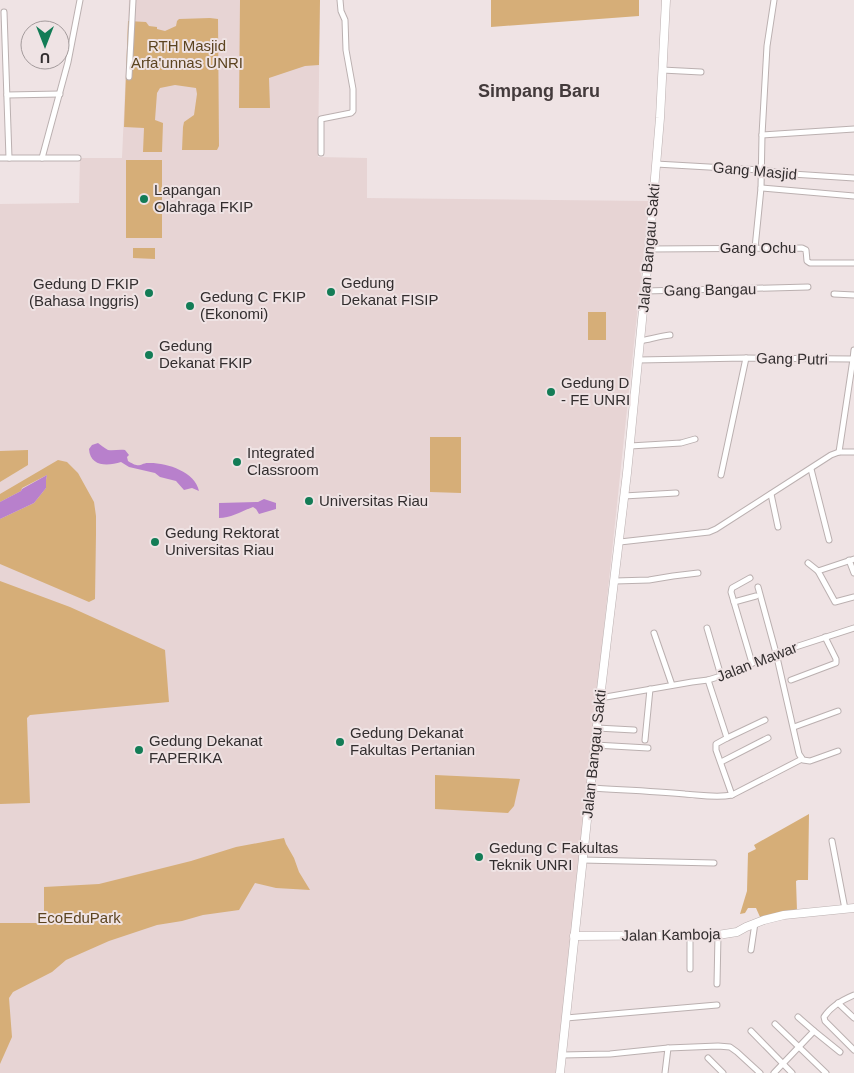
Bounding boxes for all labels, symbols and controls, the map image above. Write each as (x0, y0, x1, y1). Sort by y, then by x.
north arrow (20, 20, 70, 70)
park label: RTH Masjid Arfa'unnas UNRI (131, 37, 243, 71)
text: U (40, 50, 50, 66)
district label: Simpang Baru (478, 81, 600, 101)
street label: Gang Masjid (712, 158, 798, 183)
place label: Lapangan Olahraga FKIP (154, 181, 253, 215)
street label: Jalan Bangau Sakti (634, 183, 663, 313)
marker: Lapangan Olahraga FKIP (138, 193, 150, 205)
street label: Gang Ochu (720, 239, 796, 256)
place label: Gedung Dekanat FISIP (341, 274, 439, 308)
place label: Gedung D FKIP (Bahasa Inggris) (29, 275, 139, 309)
street label: Gang Bangau (664, 280, 756, 299)
marker: Gedung Dekanat FISIP (325, 286, 337, 298)
marker: Gedung D FKIP (Bahasa Inggris) (143, 287, 155, 299)
place label: Gedung C FKIP (Ekonomi) (200, 288, 306, 322)
marker: Gedung C FKIP (Ekonomi) (184, 300, 196, 312)
place label: Gedung Dekanat FKIP (159, 337, 252, 371)
marker: Gedung Dekanat FKIP (143, 349, 155, 361)
street label: Gang Putri (756, 349, 828, 368)
place label: Gedung D - FE UNRI (561, 374, 630, 408)
marker: Gedung D - FE UNRI (545, 386, 557, 398)
place label: Integrated Classroom (247, 444, 319, 478)
marker: Integrated Classroom (231, 456, 243, 468)
place label: Universitas Riau (319, 492, 428, 509)
marker: Universitas Riau (303, 495, 315, 507)
place label: Gedung Rektorat Universitas Riau (165, 524, 280, 558)
marker: Gedung Rektorat Universitas Riau (149, 536, 161, 548)
street label: Jalan Mawar (714, 638, 800, 685)
street label: Jalan Bangau Sakti (578, 689, 609, 819)
place label: Gedung Dekanat Fakultas Pertanian (350, 724, 475, 758)
place label: Gedung Dekanat FAPERIKA (149, 732, 263, 766)
marker: Gedung Dekanat Fakultas Pertanian (334, 736, 346, 748)
marker: Gedung Dekanat FAPERIKA (133, 744, 145, 756)
place label: Gedung C Fakultas Teknik UNRI (489, 839, 618, 873)
marker: Gedung C Fakultas Teknik UNRI (473, 851, 485, 863)
park label: EcoEduPark (37, 909, 121, 926)
street label: Jalan Kamboja (621, 925, 721, 944)

